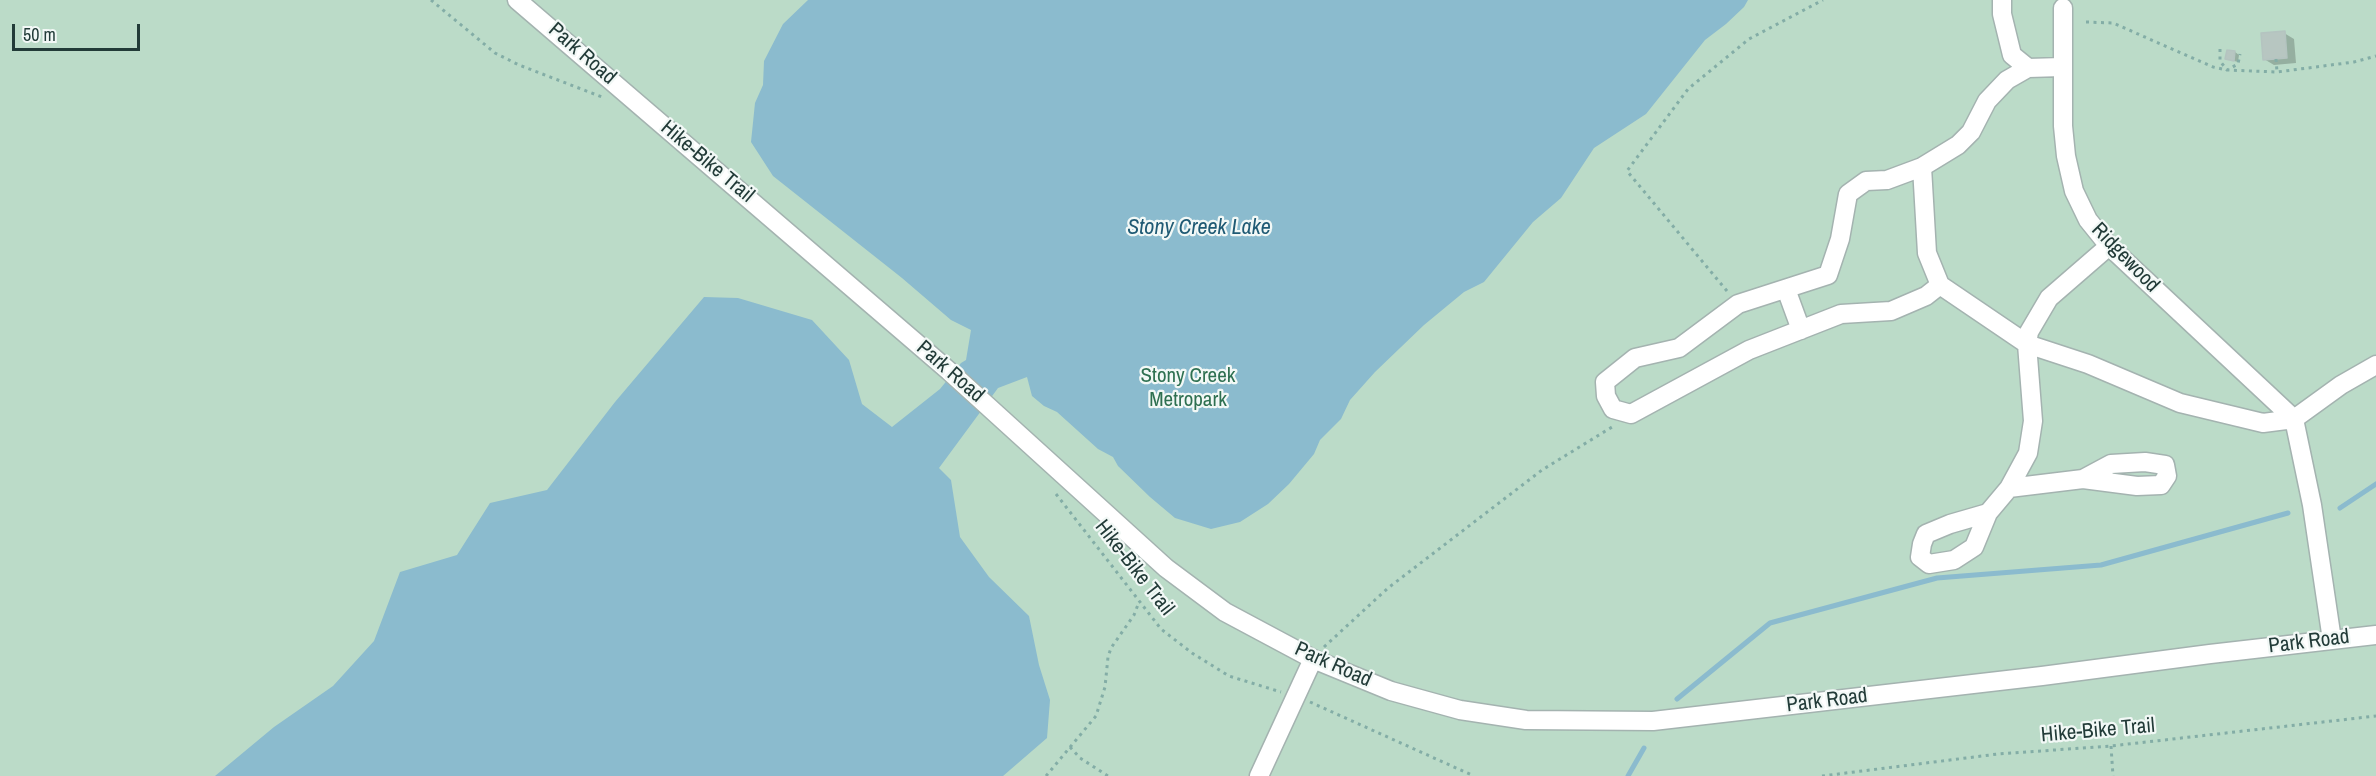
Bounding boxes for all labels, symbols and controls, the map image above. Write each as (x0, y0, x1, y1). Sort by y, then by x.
scale bar (15, 12, 142, 50)
street label: Park Road (543, 18, 621, 90)
text: 50 m (23, 22, 56, 47)
street label: Hike-Bike Trail (655, 116, 759, 208)
water label: Stony Creek Lake (1127, 215, 1271, 241)
street label: Ridgewood (2086, 218, 2164, 298)
street label: Park Road (911, 336, 989, 408)
park label: Stony Creek Metropark (1141, 363, 1235, 413)
street label: Hike-Bike Trail (1089, 515, 1179, 621)
street label: Park Road (2267, 625, 2351, 659)
street label: Park Road (1291, 637, 1375, 693)
street label: Park Road (1785, 684, 1869, 718)
street label: Hike-Bike Trail (2040, 713, 2156, 749)

